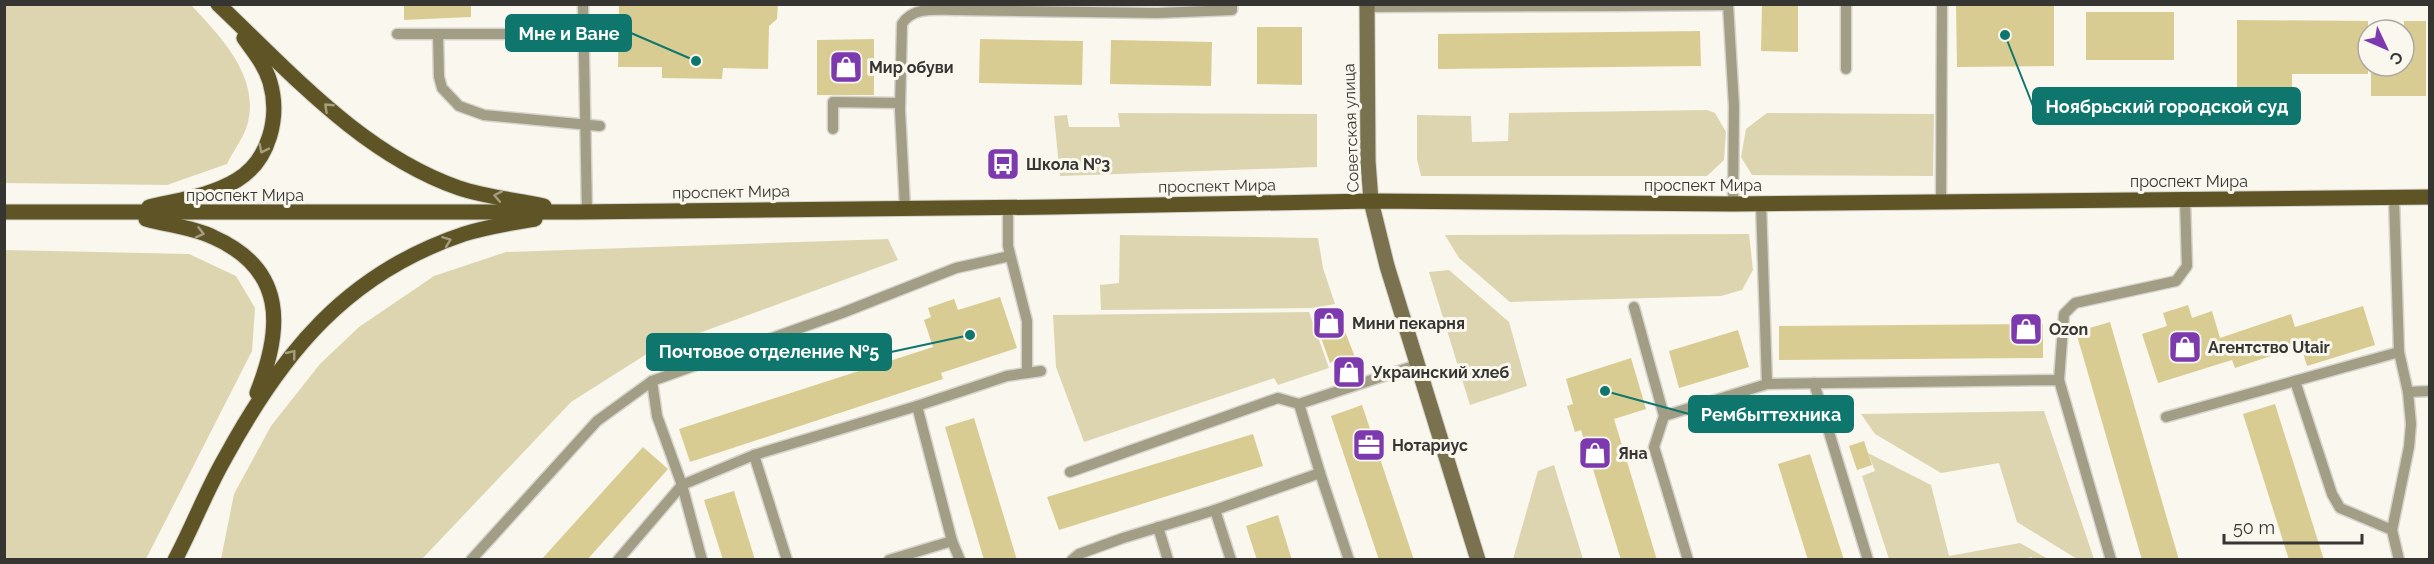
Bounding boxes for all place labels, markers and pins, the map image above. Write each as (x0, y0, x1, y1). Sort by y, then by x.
callout: Мне и Ване (506, 15, 631, 51)
shop icon: Мир обуви (828, 49, 864, 85)
place label: Мир обуви (869, 58, 954, 77)
callout: Ноябрьский городской суд (2033, 88, 2300, 124)
bus stop icon: Школа №3 (985, 146, 1021, 182)
place label: Школа №3 (1026, 155, 1110, 174)
shop icon: Мини пекарня (1311, 305, 1347, 341)
shop icon: Ozon (2008, 311, 2044, 347)
place label: Мини пекарня (1352, 314, 1465, 333)
place label: Ozon (2049, 320, 2088, 339)
shop icon: Агентство Utair (2167, 329, 2203, 365)
callout: Почтовое отделение №5 (647, 334, 891, 370)
place label: Агентство Utair (2208, 338, 2330, 357)
shop icon: Украинский хлеб (1331, 354, 1367, 390)
place label: Украинский хлеб (1371, 363, 1509, 382)
callout: Рембыттехника (1689, 396, 1853, 432)
office icon: Нотариус (1351, 427, 1387, 463)
shop icon: Яна (1577, 435, 1613, 471)
place label: Нотариус (1392, 436, 1468, 455)
place label: Яна (1618, 444, 1648, 463)

